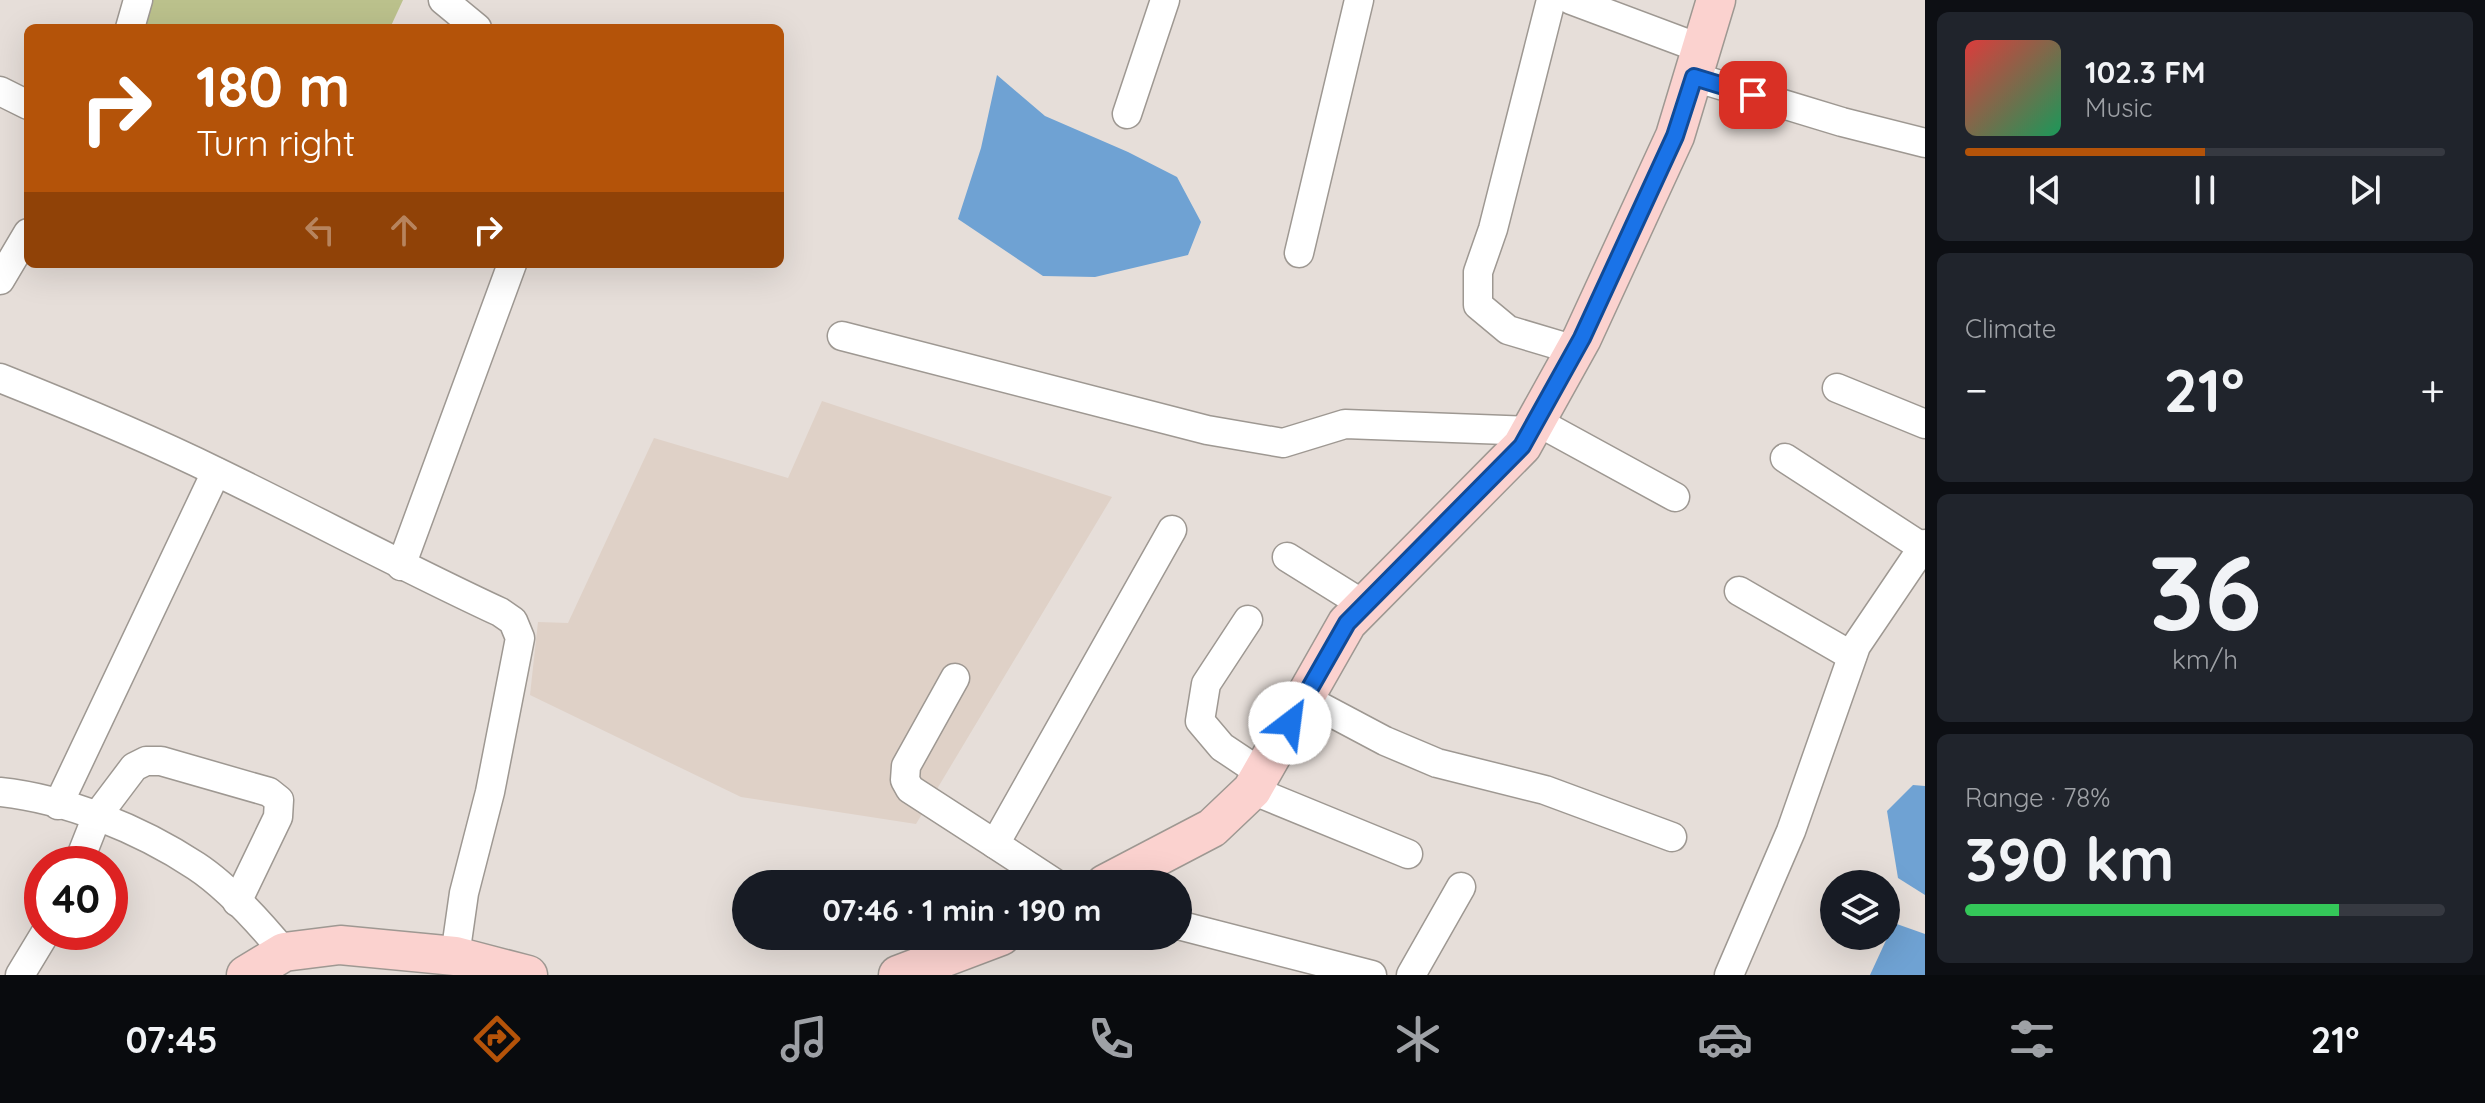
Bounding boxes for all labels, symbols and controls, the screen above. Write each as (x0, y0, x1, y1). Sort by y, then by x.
text: 180 m (196, 51, 350, 121)
text: 102.3 FM (2085, 53, 2206, 91)
icon: right (64, 56, 168, 160)
pin (1719, 61, 1787, 129)
icon: arrive (1731, 73, 1775, 117)
text: Music (2085, 91, 2153, 124)
text: Turn right (196, 120, 355, 165)
icon: previous (2023, 168, 2067, 212)
icon: pause (2183, 168, 2227, 212)
icon: next (2343, 168, 2387, 212)
icon: left (298, 208, 342, 252)
icon: ahead (382, 208, 426, 252)
icon: right (466, 208, 510, 252)
text: Climate (1965, 312, 2056, 345)
text: 21° (2164, 352, 2245, 427)
text: − (1965, 362, 1988, 417)
text: + (2420, 362, 2445, 417)
text: 36 (2148, 526, 2262, 656)
text: km/h (2172, 643, 2238, 676)
position arrow (1248, 681, 1332, 765)
text: Range · 78% (1965, 781, 2111, 814)
text: 390 km (1965, 821, 2174, 896)
speed limit sign: 40 (24, 846, 128, 950)
map controls (1820, 870, 1900, 950)
button: layers (1820, 870, 1900, 950)
text: 07:46 · 1 min · 190 m (823, 891, 1101, 929)
icon: directions (469, 1011, 525, 1067)
icon: music (776, 1011, 832, 1067)
icon: phone (1083, 1011, 1139, 1067)
icon: climate (1390, 1011, 1446, 1067)
icon: car (1697, 1011, 1753, 1067)
icon: filters (2004, 1011, 2060, 1067)
text: 07:45 (126, 1017, 218, 1062)
text: 21° (2311, 1017, 2359, 1062)

